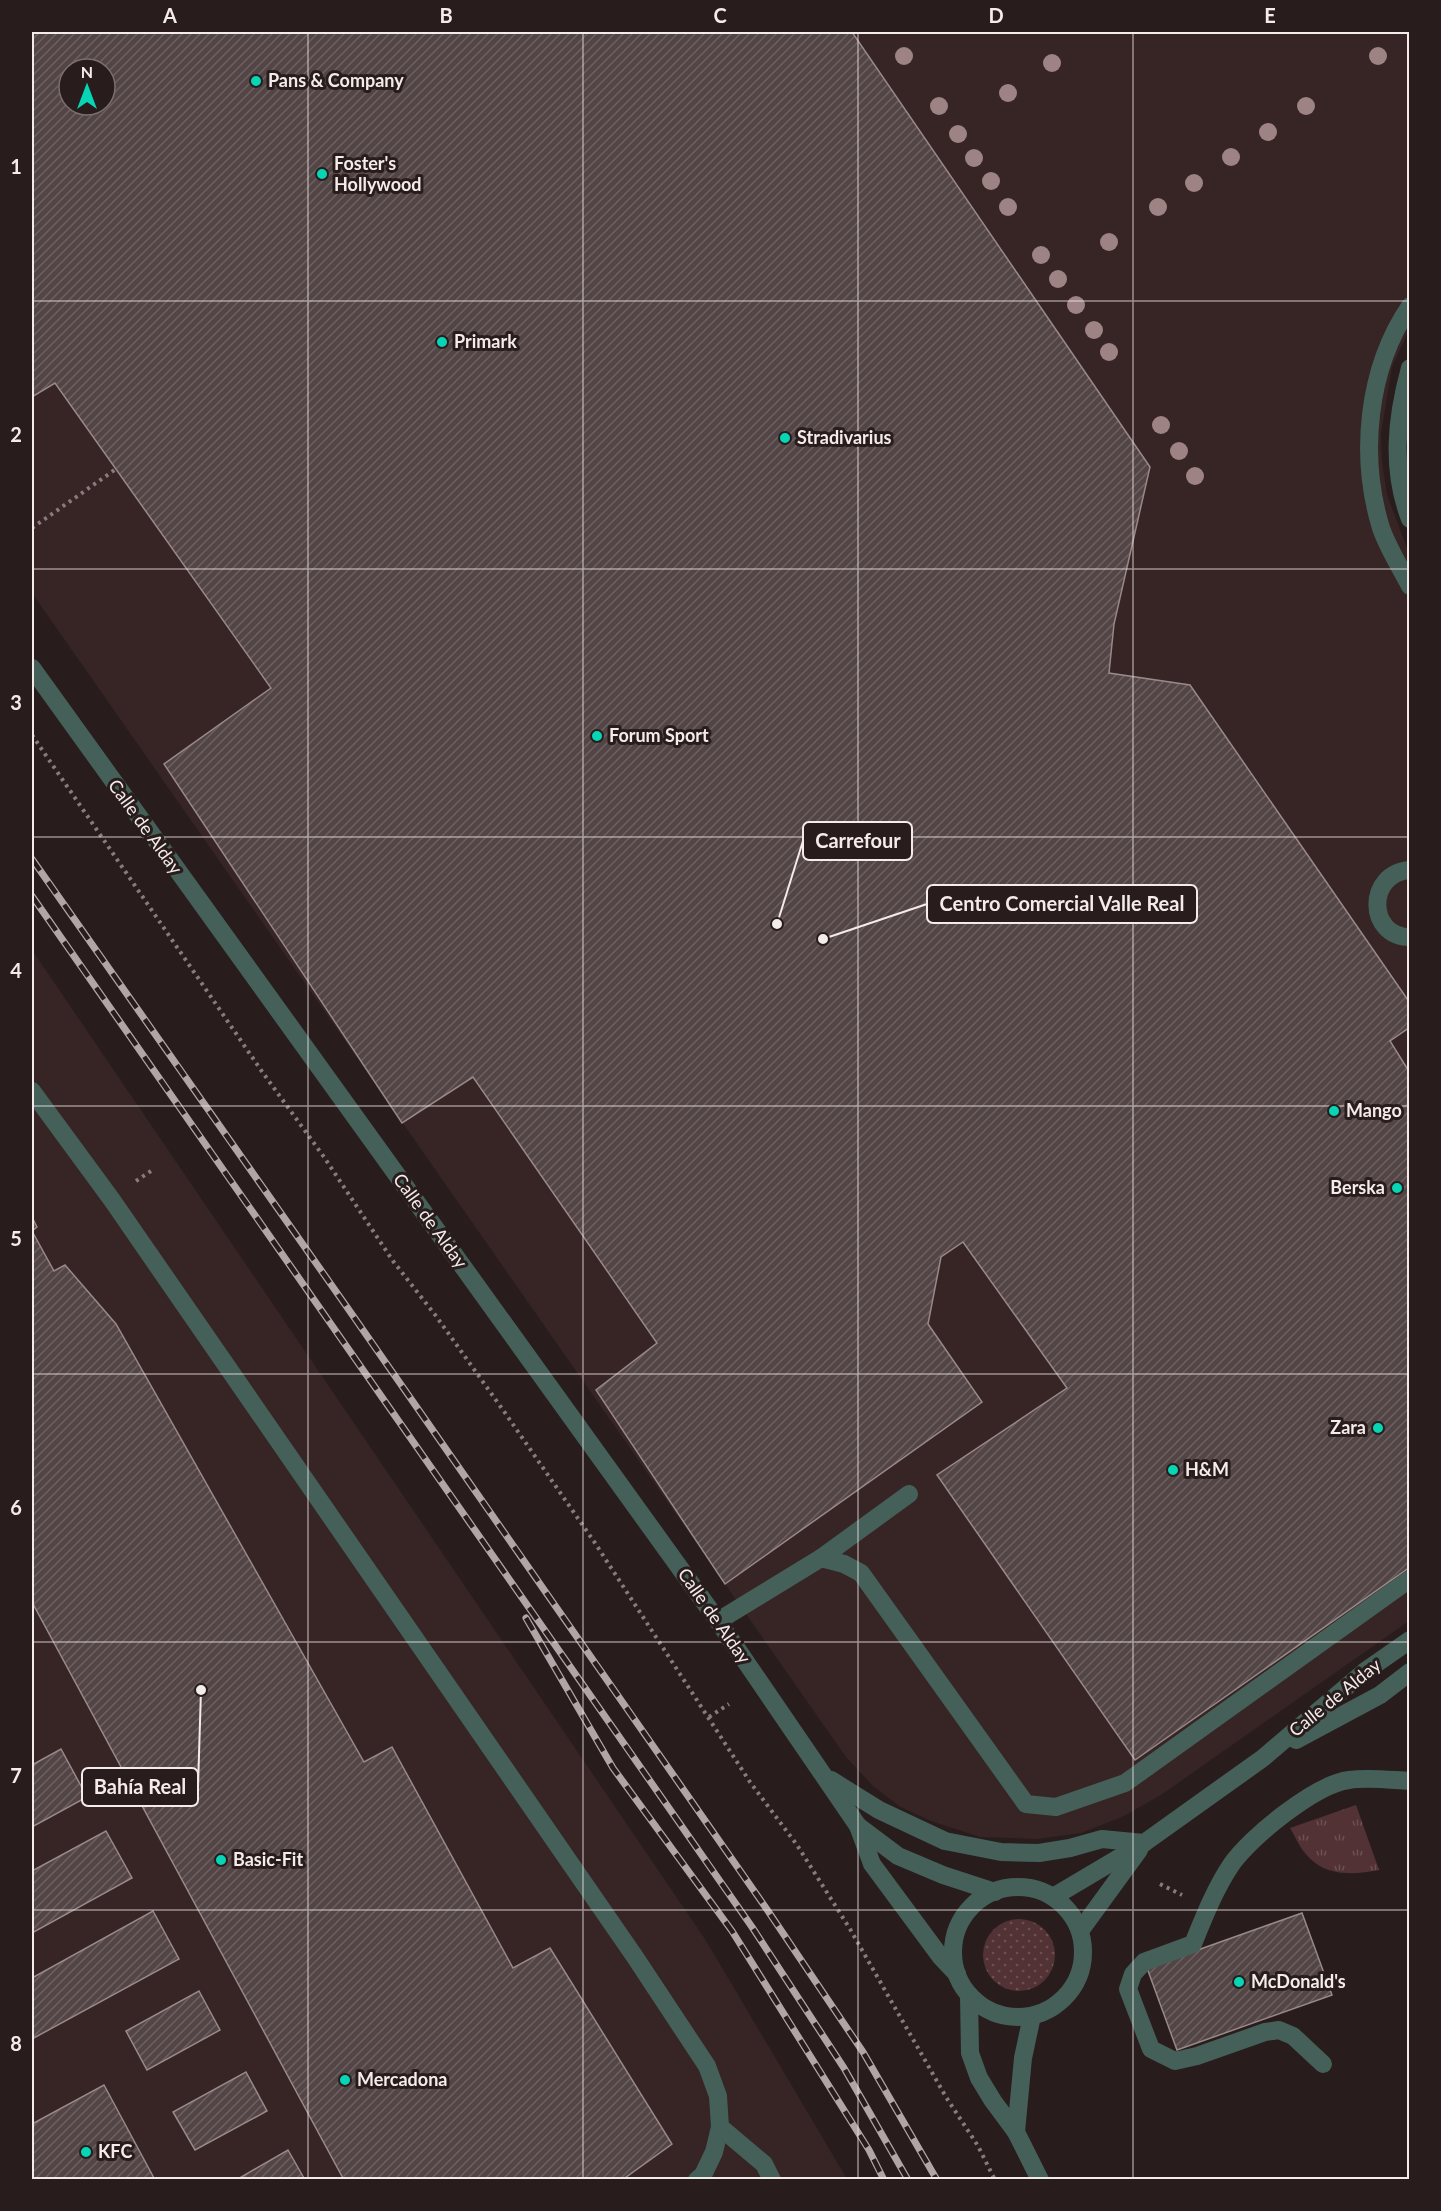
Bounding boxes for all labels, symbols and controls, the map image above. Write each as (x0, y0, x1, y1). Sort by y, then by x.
text: A (162, 3, 177, 27)
text: B (439, 3, 453, 27)
text: C (713, 3, 727, 27)
text: D (988, 3, 1004, 27)
text: E (1264, 3, 1276, 27)
north arrow (57, 57, 117, 117)
text: N (81, 62, 93, 81)
place label: Pans & Company (268, 69, 404, 91)
marker: Pans & Company (249, 74, 263, 88)
place label: Foster's Hollywood (334, 152, 422, 195)
text: 1 (10, 154, 22, 178)
marker: Foster's Hollywood (315, 167, 329, 181)
place label: Primark (454, 330, 517, 352)
marker: Primark (435, 335, 449, 349)
text: 2 (10, 422, 22, 446)
place label: Stradivarius (797, 426, 892, 448)
marker: Stradivarius (778, 431, 792, 445)
text: 3 (10, 690, 22, 714)
place label: Forum Sport (609, 724, 709, 746)
marker: Forum Sport (590, 729, 604, 743)
street label: Calle de Alday (104, 775, 188, 879)
callout: Carrefour (803, 822, 912, 860)
text: Carrefour (815, 828, 901, 852)
callout: Centro Comercial Valle Real (927, 885, 1197, 923)
text: Centro Comercial Valle Real (940, 891, 1184, 915)
text: 4 (10, 958, 22, 982)
place label: Mango (1346, 1099, 1402, 1121)
marker: Mango (1327, 1104, 1341, 1118)
street label: Calle de Alday (389, 1169, 473, 1273)
place label: Berska (1330, 1176, 1385, 1198)
marker: Berska (1390, 1181, 1404, 1195)
text: 5 (10, 1226, 22, 1250)
place label: Zara (1330, 1416, 1366, 1438)
marker: Zara (1371, 1421, 1385, 1435)
place label: H&M (1185, 1458, 1229, 1480)
marker: H&M (1166, 1463, 1180, 1477)
text: 6 (10, 1495, 22, 1519)
street label: Calle de Alday (674, 1563, 756, 1668)
street label: Calle de Alday (1284, 1653, 1385, 1741)
text: 7 (10, 1763, 22, 1787)
callout: Bahía Real (82, 1768, 198, 1806)
text: Bahía Real (94, 1774, 186, 1798)
place label: Basic-Fit (233, 1848, 303, 1870)
marker: Basic-Fit (214, 1853, 228, 1867)
place label: McDonald's (1251, 1970, 1346, 1992)
marker: McDonald's (1232, 1975, 1246, 1989)
text: 8 (10, 2031, 22, 2055)
place label: Mercadona (357, 2068, 447, 2090)
marker: Mercadona (338, 2073, 352, 2087)
place label: KFC (98, 2140, 132, 2162)
marker: KFC (79, 2145, 93, 2159)

